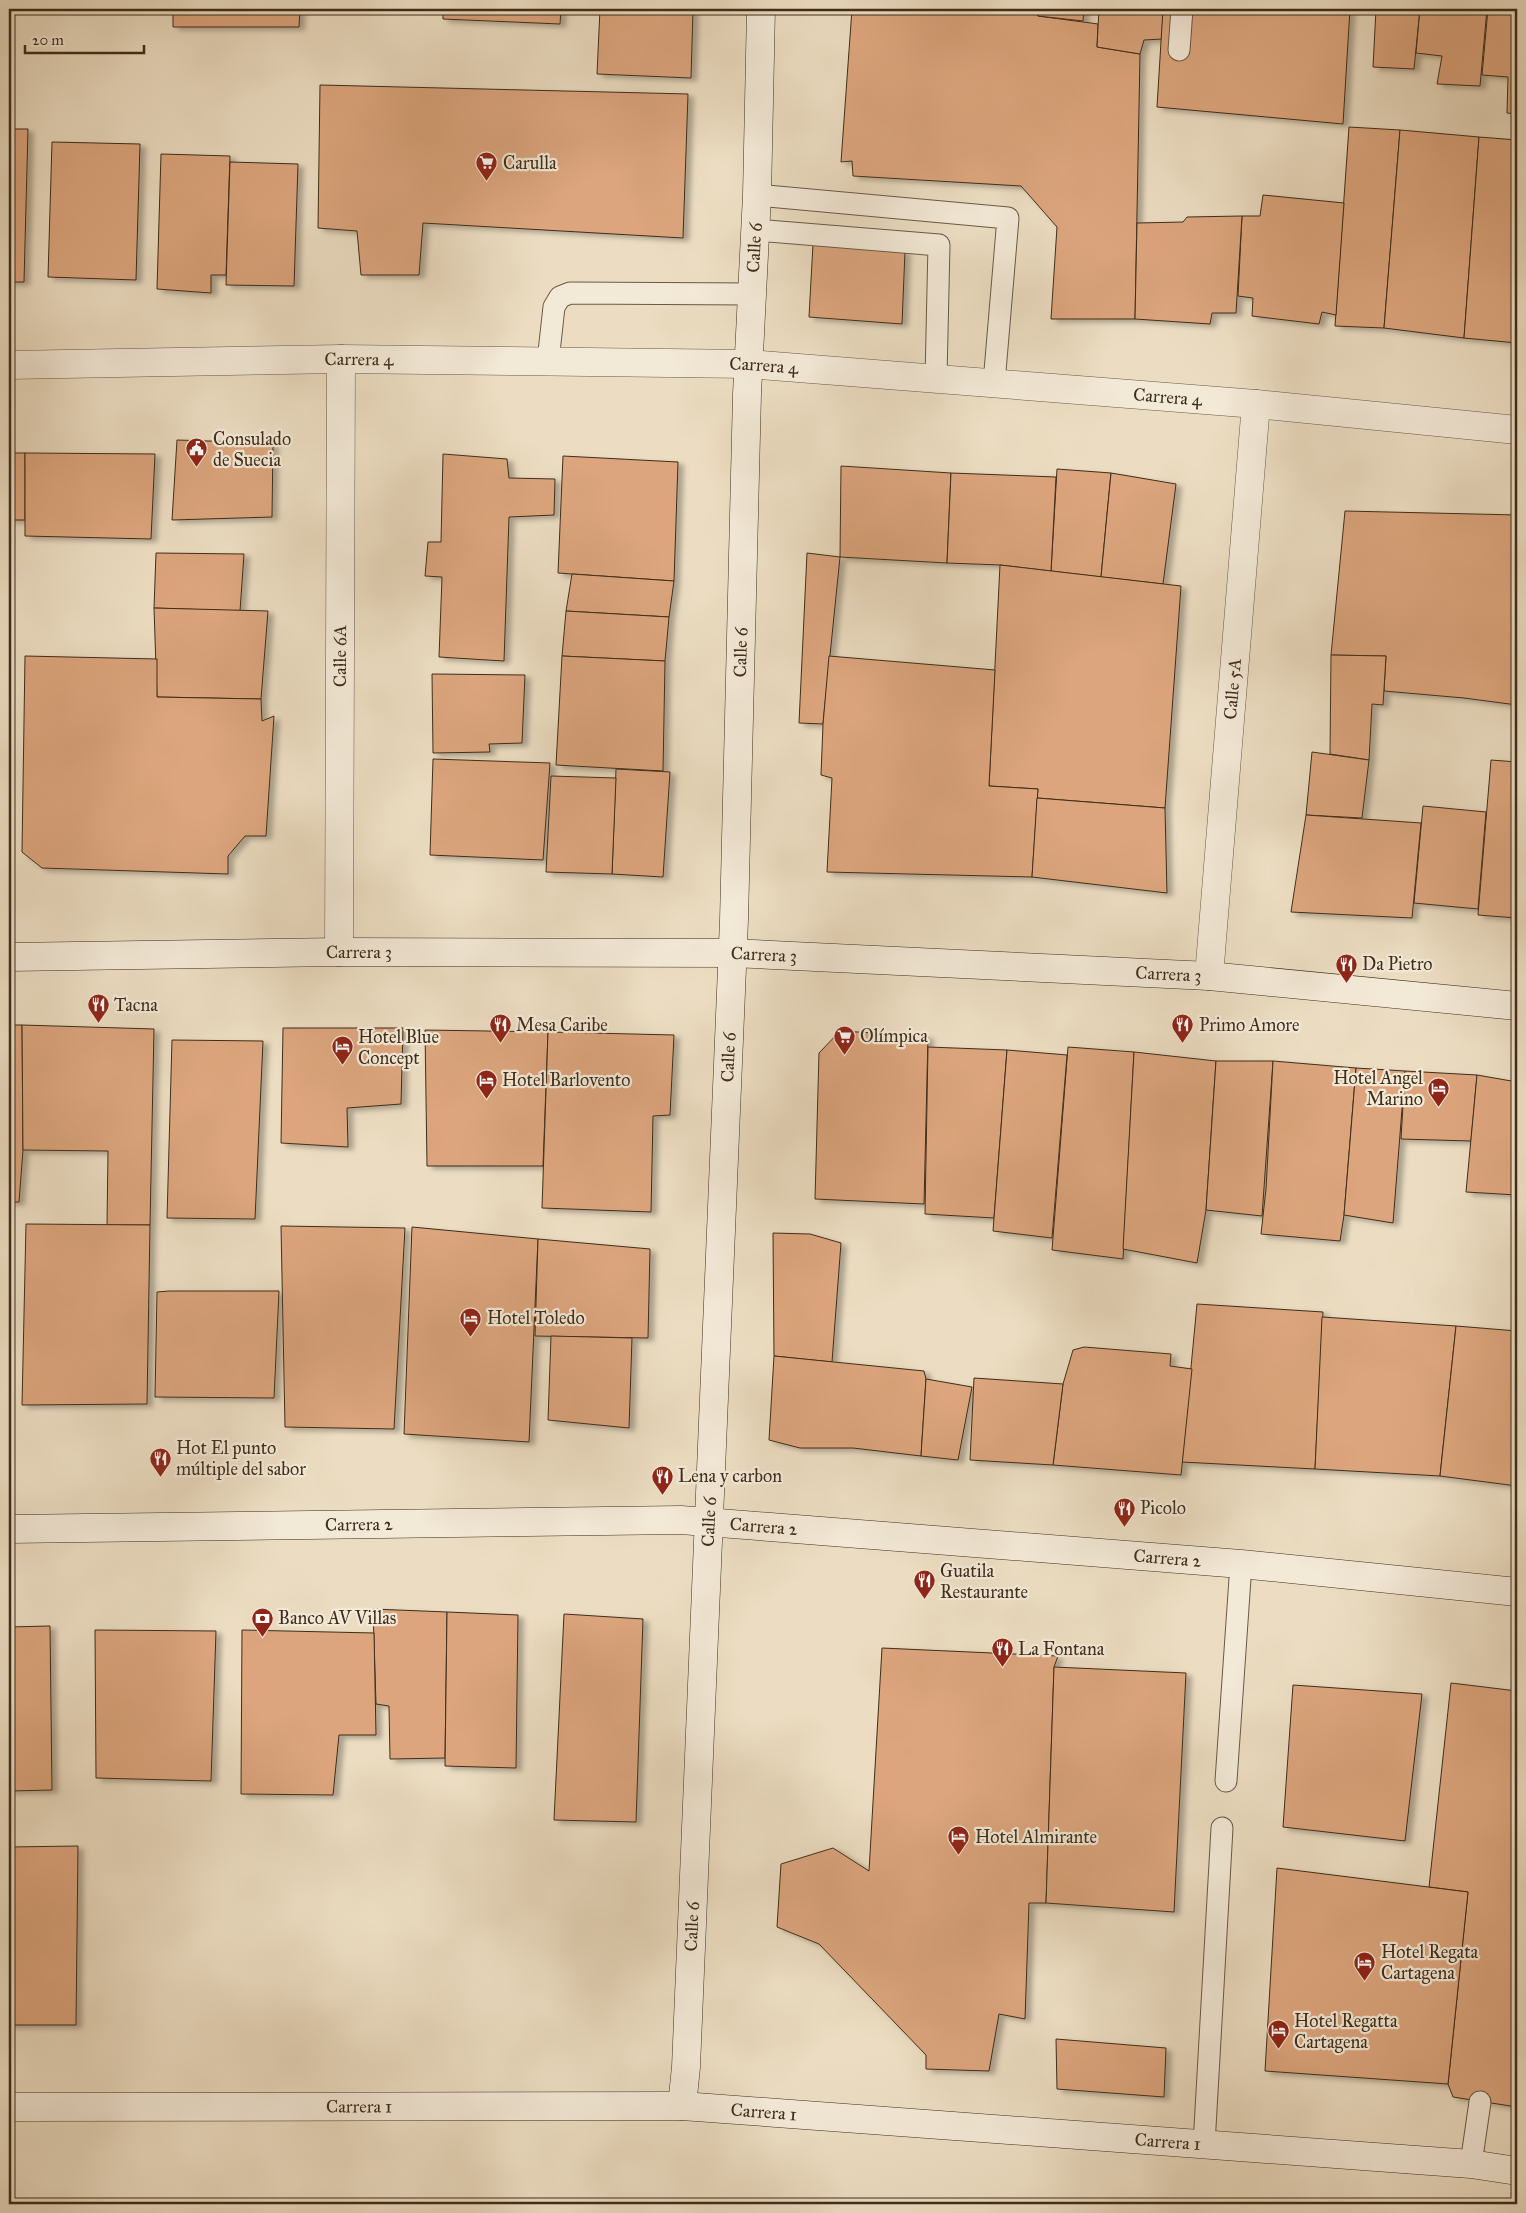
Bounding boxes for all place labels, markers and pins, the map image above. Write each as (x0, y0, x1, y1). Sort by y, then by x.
supermarket icon: Carulla (475, 151, 499, 182)
place label: Carulla (503, 152, 557, 174)
place label: Consulado de Suecia (213, 428, 291, 471)
public building icon: Consulado de Suecia (185, 437, 209, 468)
restaurant icon: Da Pietro (1334, 952, 1358, 983)
place label: Da Pietro (1362, 953, 1433, 975)
restaurant icon: Tacna (86, 993, 110, 1024)
place label: Tacna (114, 994, 158, 1016)
restaurant icon: Mesa Caribe (488, 1013, 512, 1044)
restaurant icon: Primo Amore (1171, 1013, 1195, 1044)
place label: Mesa Caribe (516, 1014, 608, 1036)
place label: Primo Amore (1199, 1014, 1300, 1036)
supermarket icon: Olímpica (832, 1024, 856, 1055)
place label: Olímpica (860, 1025, 928, 1047)
place label: Hotel Blue Concept (358, 1026, 439, 1069)
hotel icon: Hotel Blue Concept (330, 1035, 354, 1066)
place label: Hotel Angel Marino (1333, 1067, 1423, 1110)
hotel icon: Hotel Barlovento (474, 1068, 498, 1099)
place label: Hotel Barlovento (502, 1069, 630, 1091)
hotel icon: Hotel Angel Marino (1427, 1076, 1451, 1107)
hotel icon: Hotel Toledo (459, 1306, 483, 1337)
place label: Hotel Toledo (487, 1307, 585, 1329)
place label: Hot El punto múltiple del sabor (176, 1437, 306, 1480)
restaurant icon: Hot El punto múltiple del sabor (148, 1446, 172, 1477)
restaurant icon: Lena y carbon (650, 1464, 674, 1495)
place label: Lena y carbon (678, 1465, 782, 1487)
restaurant icon: Picolo (1112, 1496, 1136, 1527)
place label: Picolo (1140, 1497, 1186, 1519)
place label: Guatila Restaurante (940, 1560, 1028, 1603)
restaurant icon: Guatila Restaurante (912, 1569, 936, 1600)
bank icon: Banco AV Villas (250, 1606, 274, 1637)
place label: Banco AV Villas (278, 1607, 396, 1629)
restaurant icon: La Fontana (990, 1637, 1014, 1668)
place label: La Fontana (1018, 1638, 1105, 1660)
hotel icon: Hotel Almirante (947, 1825, 971, 1856)
place label: Hotel Almirante (975, 1826, 1097, 1848)
place label: Hotel Regata Cartagena (1381, 1941, 1479, 1985)
hotel icon: Hotel Regata Cartagena (1353, 1950, 1377, 1981)
place label: Hotel Regatta Cartagena (1294, 2010, 1398, 2054)
hotel icon: Hotel Regatta Cartagena (1266, 2019, 1290, 2050)

